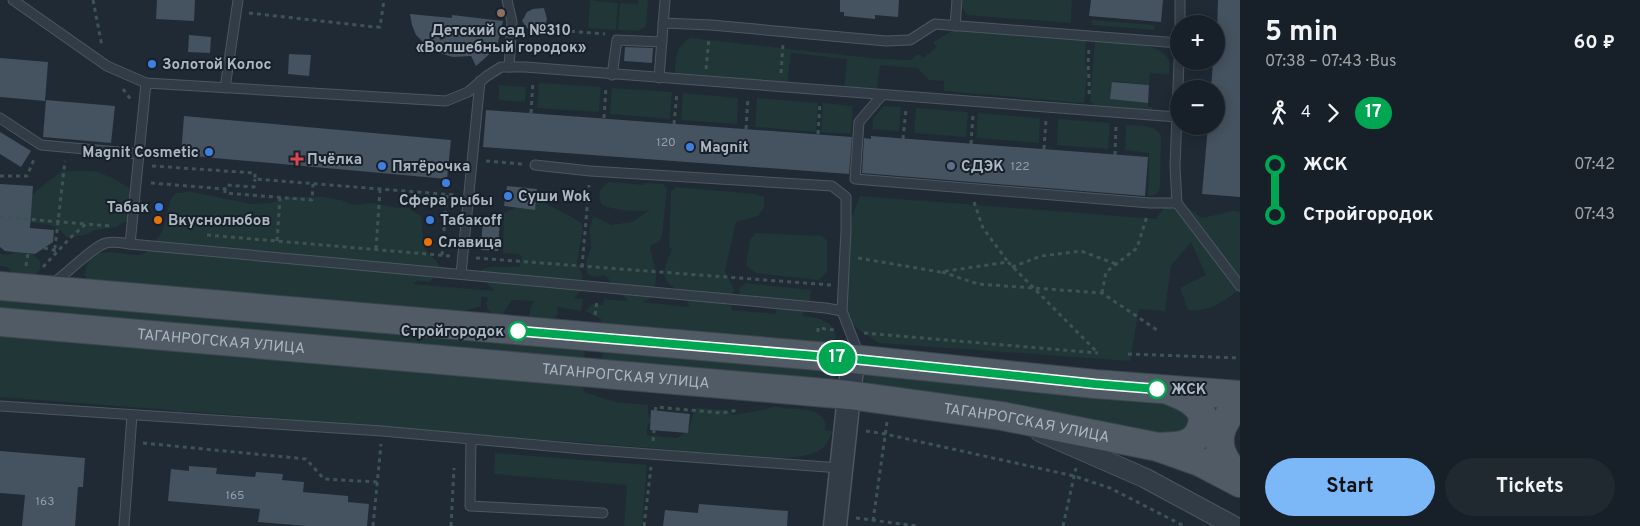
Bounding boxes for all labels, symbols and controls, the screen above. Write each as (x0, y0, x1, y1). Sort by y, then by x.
marker: Детский сад №310 «Волшебный городок» (495, 7, 507, 19)
map controls (1170, 15, 1225, 135)
button: + (1170, 15, 1225, 70)
text: 5 min (1265, 15, 1338, 51)
place label: Детский сад №310 «Волшебный городок» (416, 22, 586, 58)
text: 60 ₽ (1574, 31, 1615, 55)
text: 07:38 – 07:43 · Bus (1265, 52, 1396, 72)
place label: Золотой Колос (162, 56, 272, 75)
marker: Золотой Колос (146, 58, 158, 70)
button: − (1170, 80, 1225, 135)
icon: walk (1265, 99, 1293, 127)
icon: forward (1319, 99, 1347, 127)
text: 17 (1365, 101, 1382, 124)
text: 4 (1301, 103, 1311, 123)
house number: 120 (656, 135, 676, 151)
place label: Magnit (700, 139, 748, 158)
marker: Magnit (684, 141, 696, 153)
place label: Magnit Cosmetic (82, 144, 199, 163)
marker: Magnit Cosmetic (203, 146, 215, 158)
place label: Пчёлка (307, 151, 362, 170)
marker: Пчёлка (291, 153, 303, 165)
text: ЖСК (1303, 153, 1348, 177)
text: 07:42 (1574, 155, 1615, 175)
place label: Пятёрочка (392, 158, 470, 177)
place label: СДЭК (961, 158, 1004, 177)
house number: 122 (1010, 159, 1030, 175)
marker: Пятёрочка (376, 160, 388, 172)
marker: СДЭК (945, 160, 957, 172)
marker: Сфера рыбы (440, 177, 452, 189)
place label: Суши Wok (518, 188, 591, 207)
marker: Суши Wok (502, 190, 514, 202)
place label: Сфера рыбы (399, 192, 493, 211)
place label: Табак (107, 199, 149, 218)
marker: Табак (153, 201, 165, 213)
text: Стройгородок (1303, 203, 1434, 227)
text: 07:43 (1574, 205, 1615, 225)
place label: Вкуснолюбов (168, 212, 270, 231)
place label: Табакoff (440, 212, 502, 231)
marker: Вкуснолюбов (152, 214, 164, 226)
marker: Табакoff (424, 214, 436, 226)
place label: Славица (438, 234, 502, 253)
marker: Славица (422, 236, 434, 248)
marker: Стройгородок (508, 321, 528, 341)
place label: Стройгородок (401, 323, 504, 342)
street label: ТАГАНРОГСКАЯ УЛИЦА (136, 326, 306, 359)
line badge: 17 (814, 342, 860, 374)
text: 17 (829, 346, 845, 369)
street label: ТАГАНРОГСКАЯ УЛИЦА (541, 361, 710, 394)
marker: ЖСК (1147, 379, 1167, 399)
place label: ЖСК (1171, 381, 1207, 400)
street label: ТАГАНРОГСКАЯ УЛИЦА (942, 400, 1111, 448)
button: Start (1265, 458, 1435, 516)
button: Tickets (1445, 458, 1615, 516)
house number: 165 (225, 488, 245, 504)
house number: 163 (36, 494, 54, 510)

